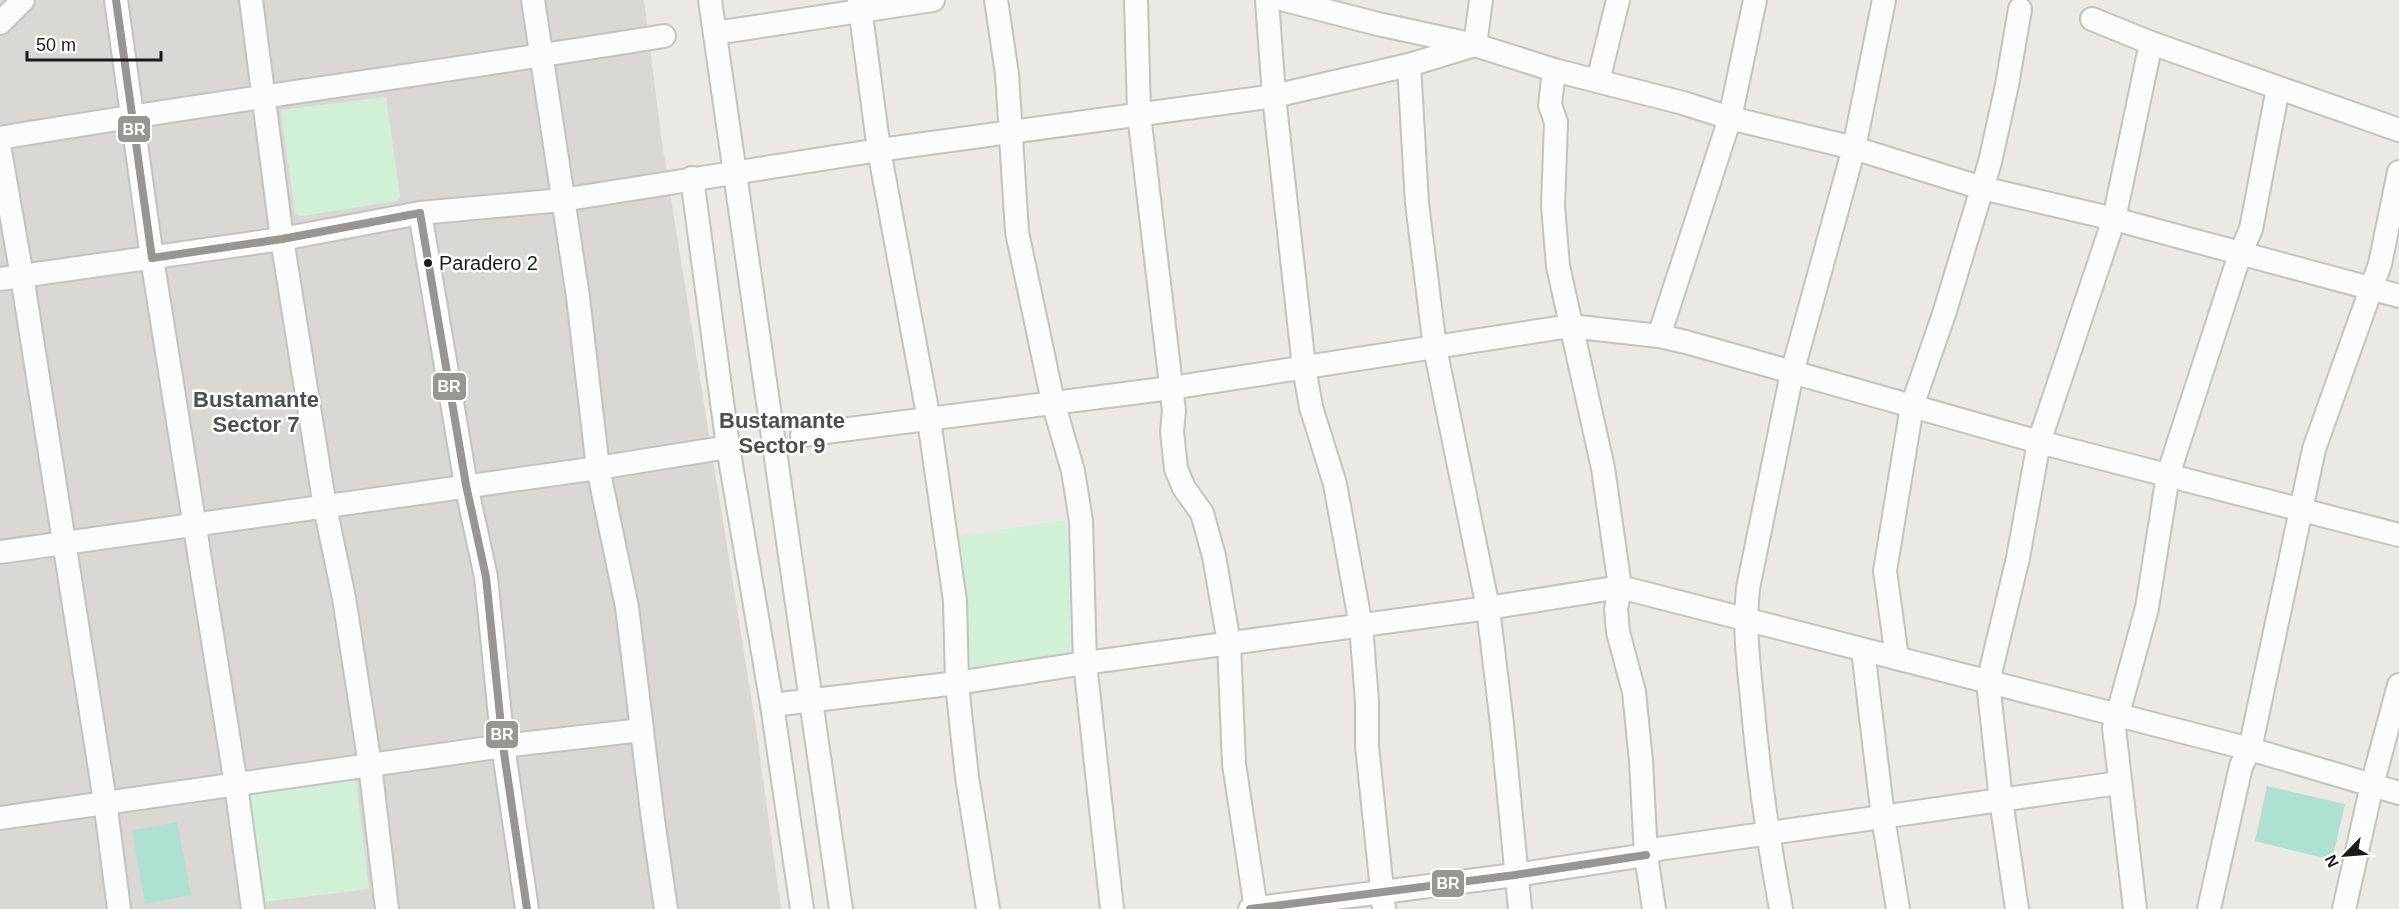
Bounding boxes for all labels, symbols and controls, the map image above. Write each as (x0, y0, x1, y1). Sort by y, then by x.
scale bar (27, 24, 160, 62)
text: 50 m (36, 35, 76, 55)
line badge: BR (117, 115, 151, 143)
text: BR (122, 121, 146, 138)
place label: Paradero 2 (439, 252, 538, 274)
marker: Paradero 2 (422, 257, 434, 269)
line badge: BR (432, 372, 467, 401)
text: BR (437, 378, 461, 395)
district label: Bustamante Sector 7 (193, 387, 319, 437)
district label: Bustamante Sector 9 (719, 408, 845, 458)
line badge: BR (485, 720, 519, 749)
text: BR (490, 726, 514, 743)
north arrow (2315, 825, 2375, 885)
text: N (2322, 852, 2342, 870)
line badge: BR (1431, 869, 1465, 898)
text: BR (1436, 875, 1460, 892)

